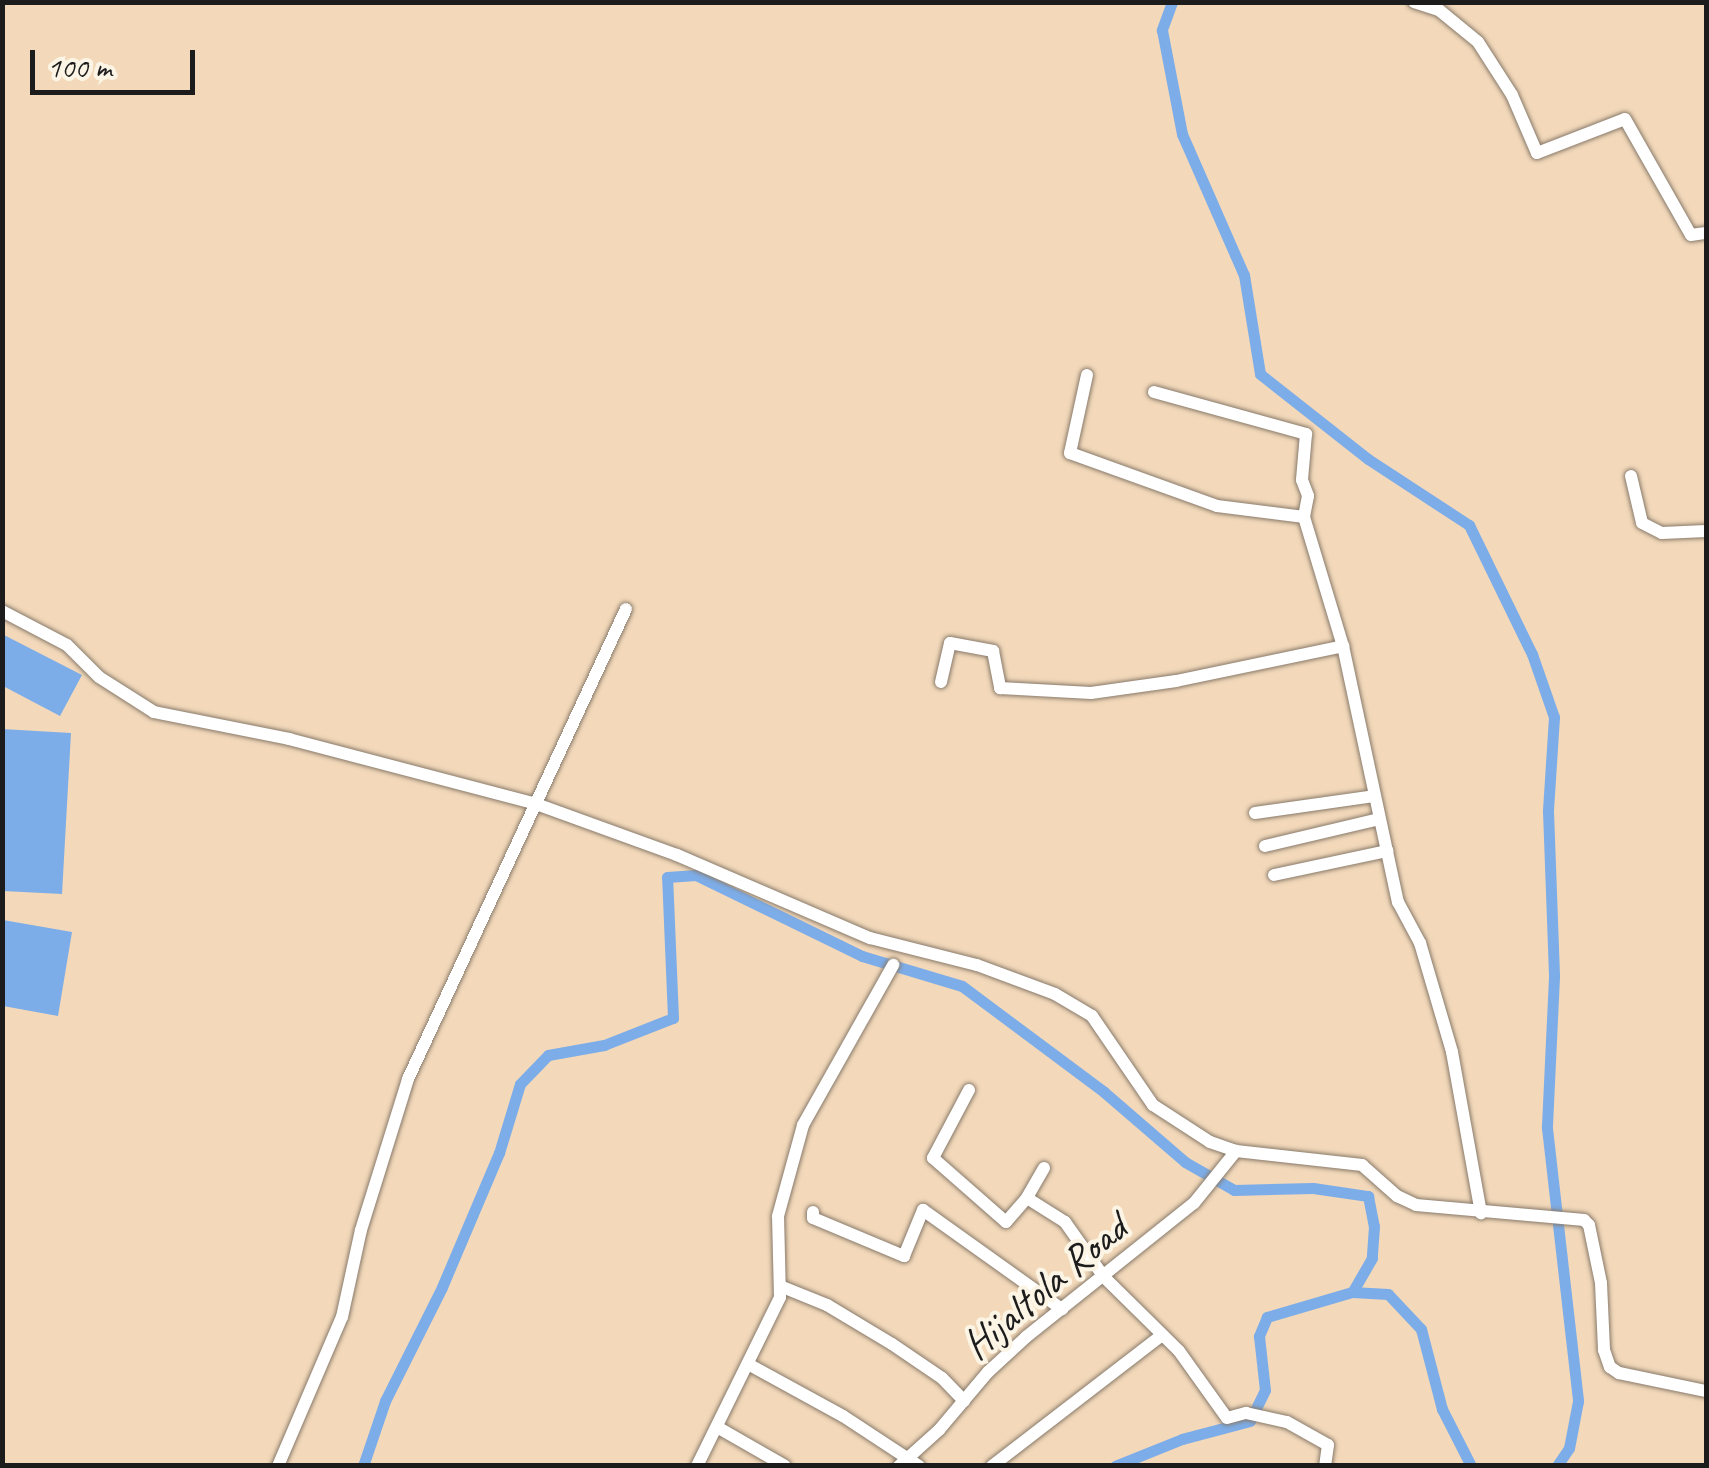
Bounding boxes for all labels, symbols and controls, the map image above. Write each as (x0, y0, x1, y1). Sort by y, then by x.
scale bar (35, 30, 200, 92)
text: 100 m (47, 48, 112, 86)
street label: Hijaltola Road (953, 1204, 1137, 1370)

